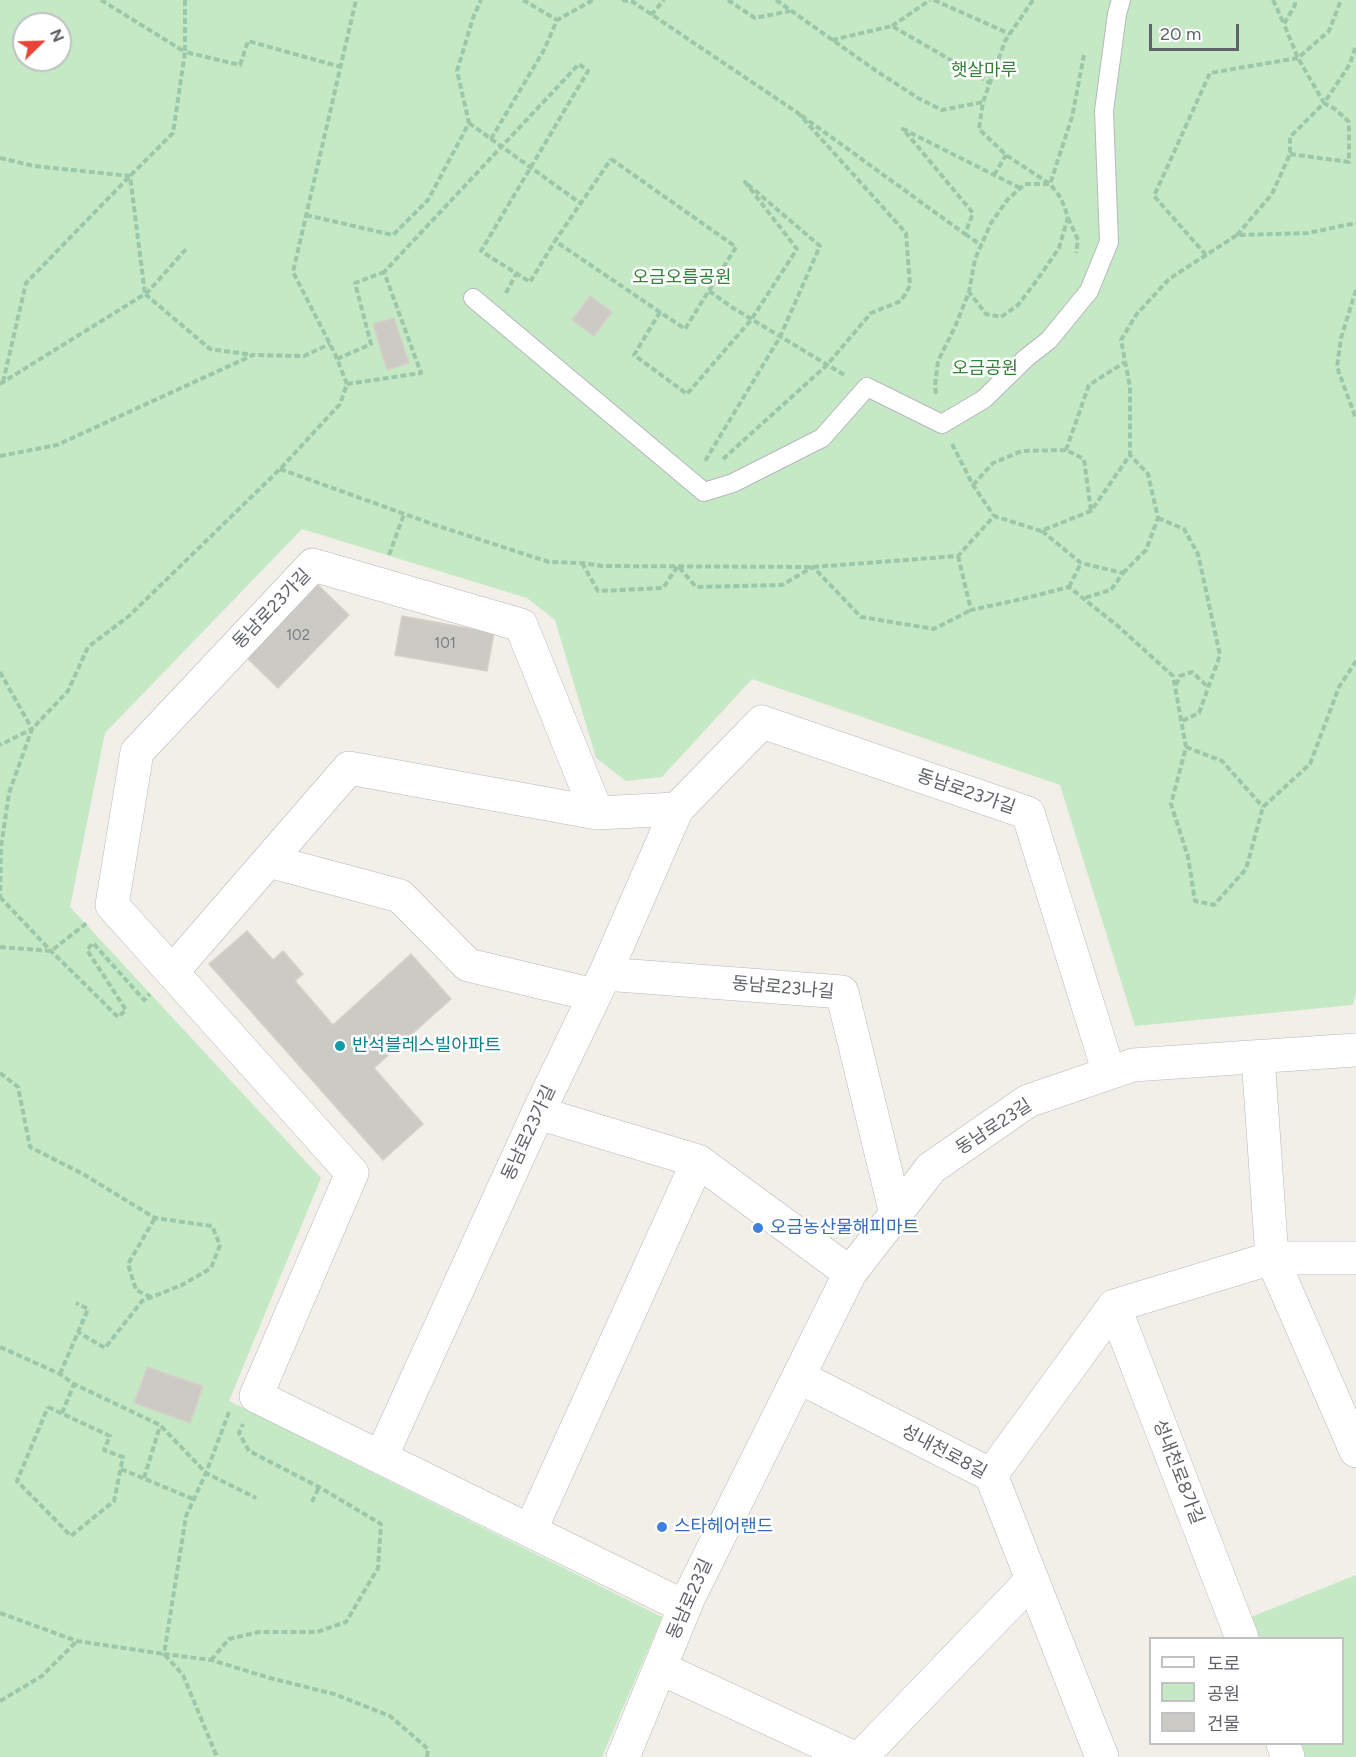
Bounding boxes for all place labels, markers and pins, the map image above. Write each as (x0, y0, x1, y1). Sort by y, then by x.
place label: 반석블레스빌아파트 (352, 1035, 501, 1057)
marker: 반석블레스빌아파트 (333, 1039, 347, 1053)
place label: 오금농산물해피마트 (770, 1217, 919, 1239)
marker: 오금농산물해피마트 (751, 1221, 765, 1235)
place label: 스타헤어랜드 (674, 1516, 773, 1538)
marker: 스타헤어랜드 (655, 1520, 669, 1534)

